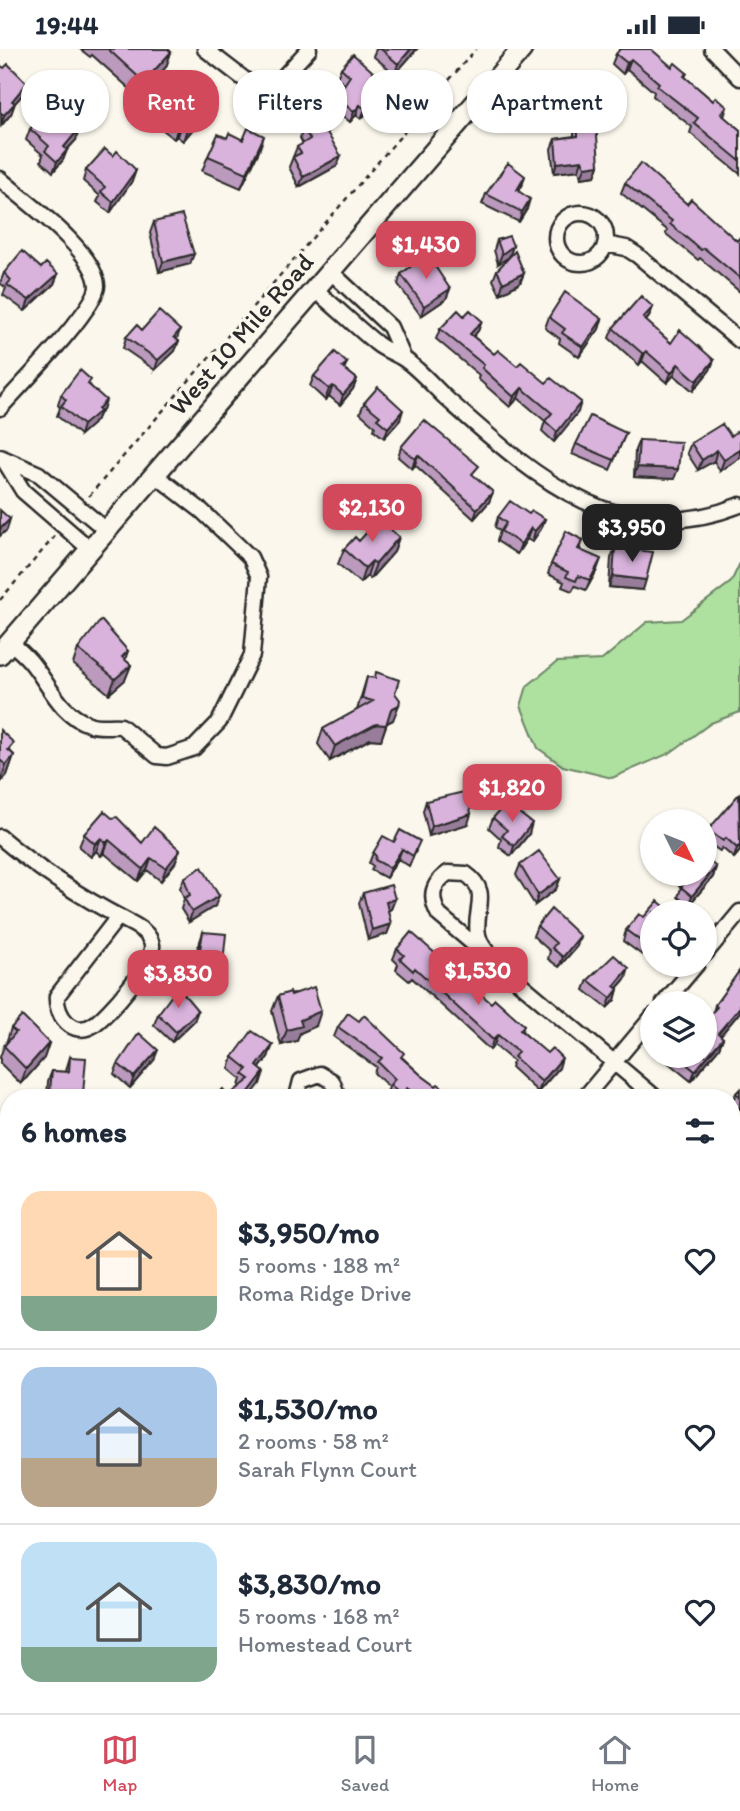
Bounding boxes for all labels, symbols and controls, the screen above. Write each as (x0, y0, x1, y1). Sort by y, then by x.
text: 19:44 (35, 9, 98, 41)
chip: Buy (21, 70, 109, 133)
chip: Rent (123, 70, 219, 133)
chip: Filters (233, 70, 347, 133)
chip: New (361, 70, 453, 133)
chip: Apartment (467, 70, 627, 133)
pin: $1,430 (369, 222, 483, 281)
text: $1,430 (392, 230, 460, 258)
street label: West 10 Mile Road (162, 246, 320, 422)
pin: $2,130 (315, 484, 429, 544)
text: $2,130 (339, 493, 405, 521)
pin: $3,950 (575, 505, 689, 564)
text: $3,950 (598, 513, 666, 541)
pin: $1,820 (455, 765, 569, 824)
text: $1,820 (479, 773, 545, 801)
north arrow (640, 809, 718, 885)
map controls (640, 809, 717, 1068)
button: locate (640, 900, 717, 977)
pin: $1,530 (421, 947, 535, 1007)
pin: $3,830 (121, 951, 235, 1010)
text: $1,530 (445, 956, 511, 984)
text: $3,830 (144, 959, 212, 987)
button: layers (640, 991, 717, 1068)
icon: filters (681, 1112, 719, 1150)
text: 6 homes (21, 1113, 127, 1150)
text: $3,950/mo (238, 1214, 380, 1251)
icon: home (77, 1219, 161, 1303)
icon: heart (681, 1242, 719, 1280)
text: 5 rooms · 188 m² (238, 1251, 400, 1279)
text: Roma Ridge Drive (238, 1279, 412, 1307)
text: $1,530/mo (238, 1390, 378, 1427)
icon: home (77, 1395, 161, 1479)
icon: heart (681, 1418, 719, 1456)
text: 2 rooms · 58 m² (238, 1427, 389, 1455)
text: Sarah Flynn Court (238, 1455, 417, 1483)
text: $3,830/mo (238, 1565, 381, 1602)
icon: home (77, 1570, 161, 1654)
icon: heart (681, 1593, 719, 1631)
text: 5 rooms · 168 m² (238, 1602, 400, 1630)
text: Homestead Court (238, 1630, 412, 1658)
tab: Map (101, 1731, 139, 1796)
tab: Saved (341, 1731, 389, 1796)
tab: Home (591, 1731, 639, 1796)

